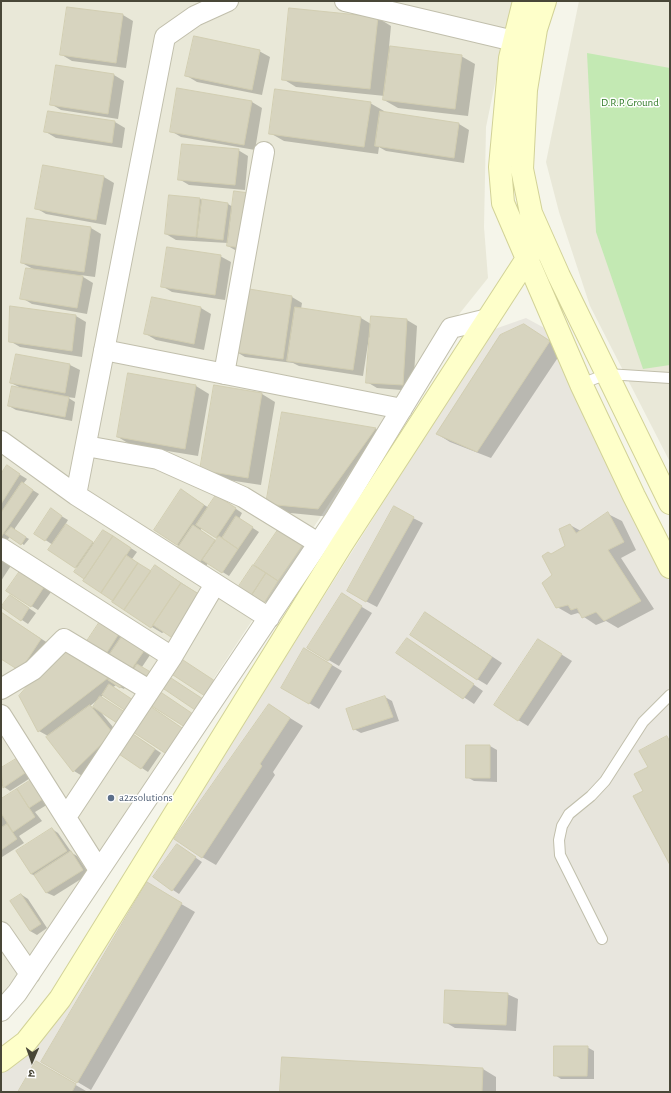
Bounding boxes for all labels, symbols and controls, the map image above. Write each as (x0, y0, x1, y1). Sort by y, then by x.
park label: D.R.P. Ground (601, 96, 659, 110)
place label: a2zsolutions (119, 791, 173, 805)
marker: a2zsolutions (106, 793, 116, 803)
north arrow (12, 1041, 52, 1081)
text: उ (28, 1068, 35, 1079)

